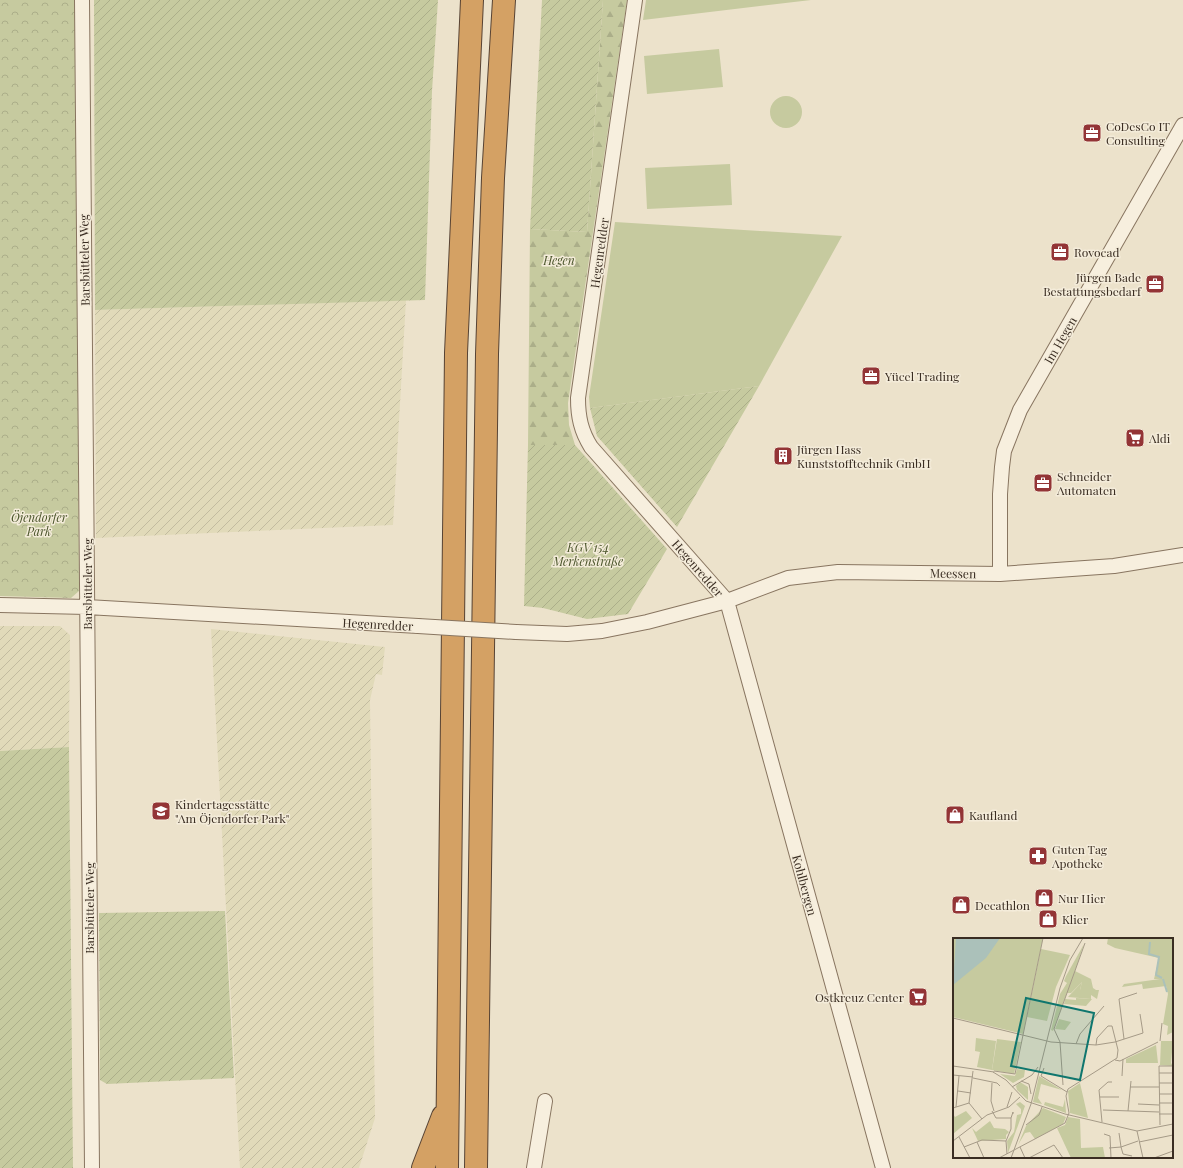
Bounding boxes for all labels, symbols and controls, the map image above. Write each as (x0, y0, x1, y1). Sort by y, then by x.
place label: CoDesCo IT Consulting (1106, 118, 1171, 148)
office icon: CoDesCo IT Consulting (1081, 122, 1103, 144)
street label: Barsbütteler Weg (75, 213, 93, 306)
street label: Hegenredder (586, 216, 612, 289)
office icon: Rovocad (1049, 241, 1071, 263)
place label: Rovocad (1074, 244, 1119, 260)
park label: Hegen (542, 252, 575, 268)
place label: Jürgen Bade Bestattungsbedarf (1043, 269, 1142, 299)
office icon: Jürgen Bade Bestattungsbedarf (1144, 273, 1166, 295)
street label: Im Hegen (1040, 313, 1080, 367)
office icon: Yücel Trading (860, 365, 882, 387)
place label: Yücel Trading (884, 368, 960, 384)
supermarket icon: Aldi (1124, 427, 1146, 449)
place label: Aldi (1148, 430, 1171, 446)
place label: Jürgen Hass Kunststofftechnik GmbH (796, 441, 931, 471)
building icon: Jürgen Hass Kunststofftechnik GmbH (772, 445, 794, 467)
place label: Schneider Automaten (1056, 468, 1116, 498)
office icon: Schneider Automaten (1032, 472, 1054, 494)
park label: Öjendorfer Park (11, 509, 68, 539)
street label: Hegenredder (669, 536, 728, 601)
street label: Barsbütteler Weg (79, 538, 95, 630)
park label: KGV 154 Merkenstraße (552, 539, 623, 569)
street label: Meessen (930, 565, 976, 581)
street label: Hegenredder (342, 614, 414, 634)
place label: Kindertagesstätte "Am Öjendorfer Park" (175, 796, 289, 826)
school or university icon: Kindertagesstätte "Am Öjendorfer Park" (150, 800, 172, 822)
shop icon: Kaufland (944, 804, 966, 826)
place label: Kaufland (969, 807, 1017, 823)
place label: Guten Tag Apotheke (1051, 841, 1108, 871)
pharmacy icon: Guten Tag Apotheke (1027, 845, 1049, 867)
street label: Kohlbergen (789, 853, 821, 917)
street label: Barsbütteler Weg (81, 862, 97, 954)
shop icon: Nur Hier (1033, 887, 1055, 909)
place label: Nur Hier (1058, 890, 1106, 906)
shop icon: Decathlon (950, 894, 972, 916)
place label: Decathlon (975, 897, 1030, 913)
shop icon: Klier (1037, 908, 1059, 930)
place label: Klier (1062, 911, 1089, 927)
inset map (953, 938, 1173, 1158)
supermarket icon: Ostkreuz Center (907, 986, 929, 1008)
place label: Ostkreuz Center (815, 989, 905, 1005)

